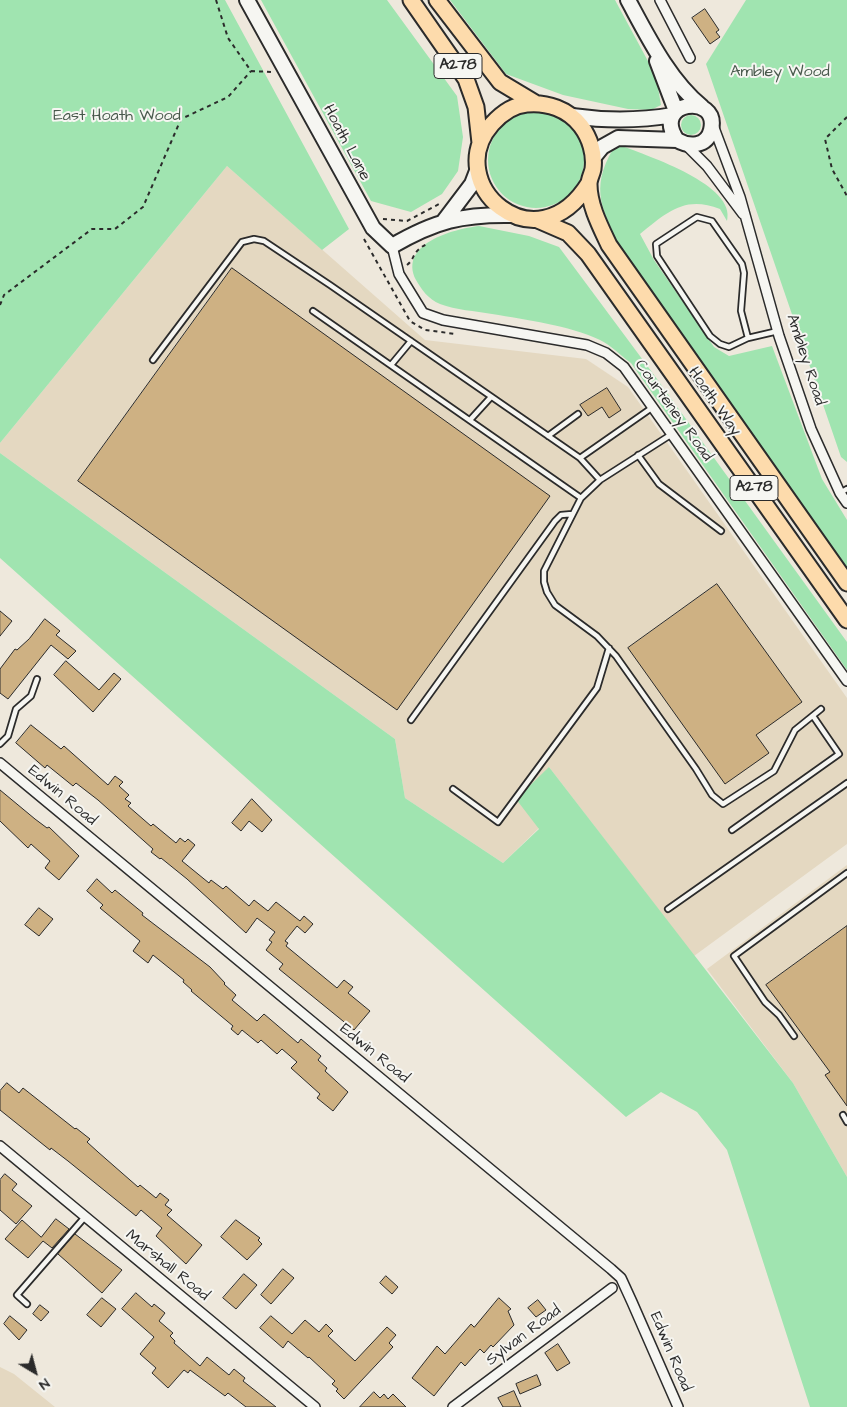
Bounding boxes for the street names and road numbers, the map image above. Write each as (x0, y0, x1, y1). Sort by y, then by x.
road number: A278 (434, 54, 482, 78)
street label: Hoath Lane (318, 102, 374, 184)
street label: Ambley Road (781, 312, 829, 408)
street label: Courteney Road (630, 356, 716, 466)
street label: Hoath Way (683, 364, 745, 440)
road number: A278 (730, 476, 778, 500)
street label: Edwin Road (24, 762, 100, 830)
street label: Edwin Road (335, 1020, 413, 1088)
street label: Marshall Road (121, 1226, 213, 1306)
street label: Sylvan Road (483, 1302, 565, 1370)
street label: Edwin Road (645, 1310, 695, 1394)

